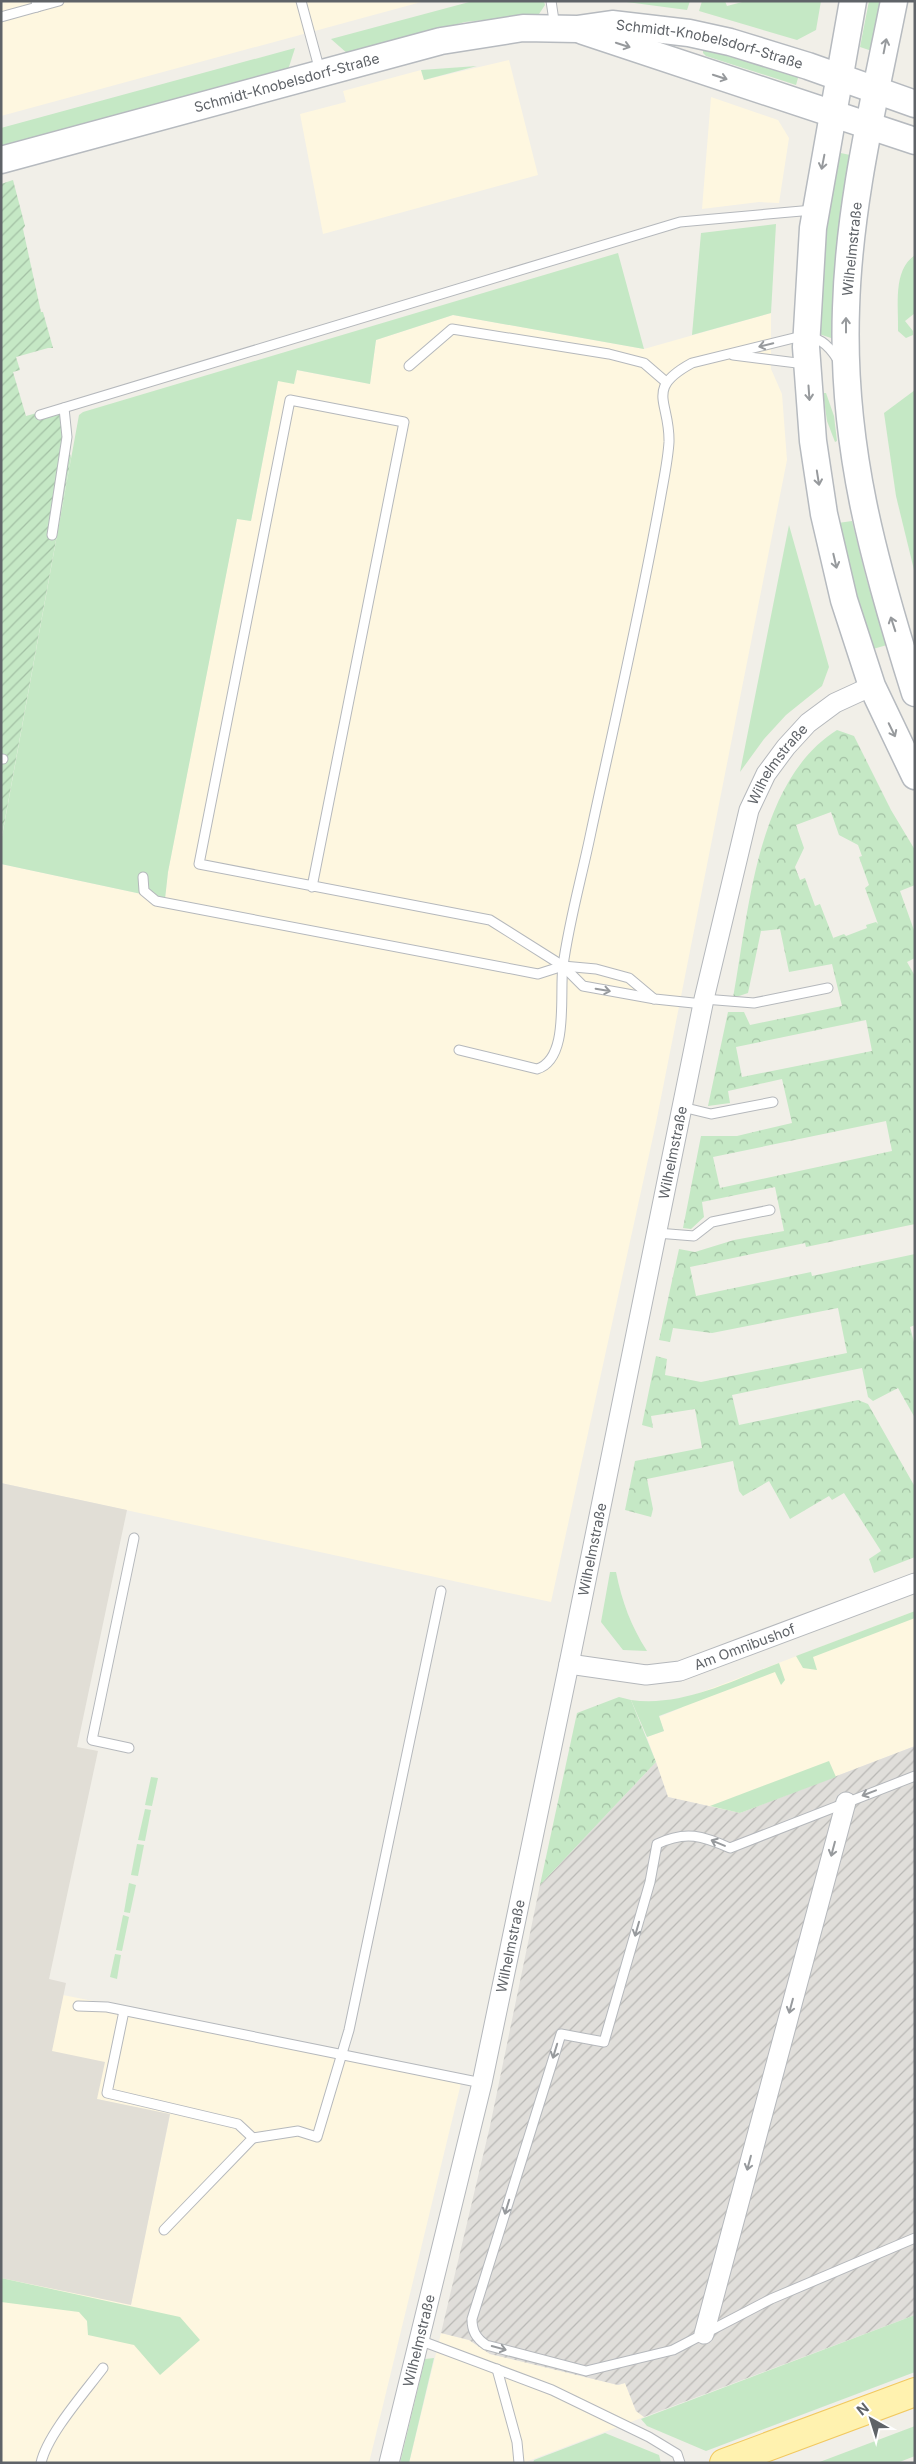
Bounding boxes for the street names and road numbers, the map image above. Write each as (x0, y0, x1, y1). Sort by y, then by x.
street label: Schmidt-Knobelsdorf-Straße (615, 16, 805, 72)
street label: Schmidt-Knobelsdorf-Straße (192, 49, 381, 115)
street label: Wilhelmstraße (838, 201, 865, 297)
street label: Wilhelmstraße (744, 720, 811, 807)
street label: Wilhelmstraße (655, 1104, 690, 1201)
street label: Wilhelmstraße (574, 1501, 610, 1597)
street label: Am Omnibushof (692, 1620, 797, 1673)
street label: Wilhelmstraße (492, 1898, 528, 1994)
street label: Wilhelmstraße (399, 2293, 438, 2388)

